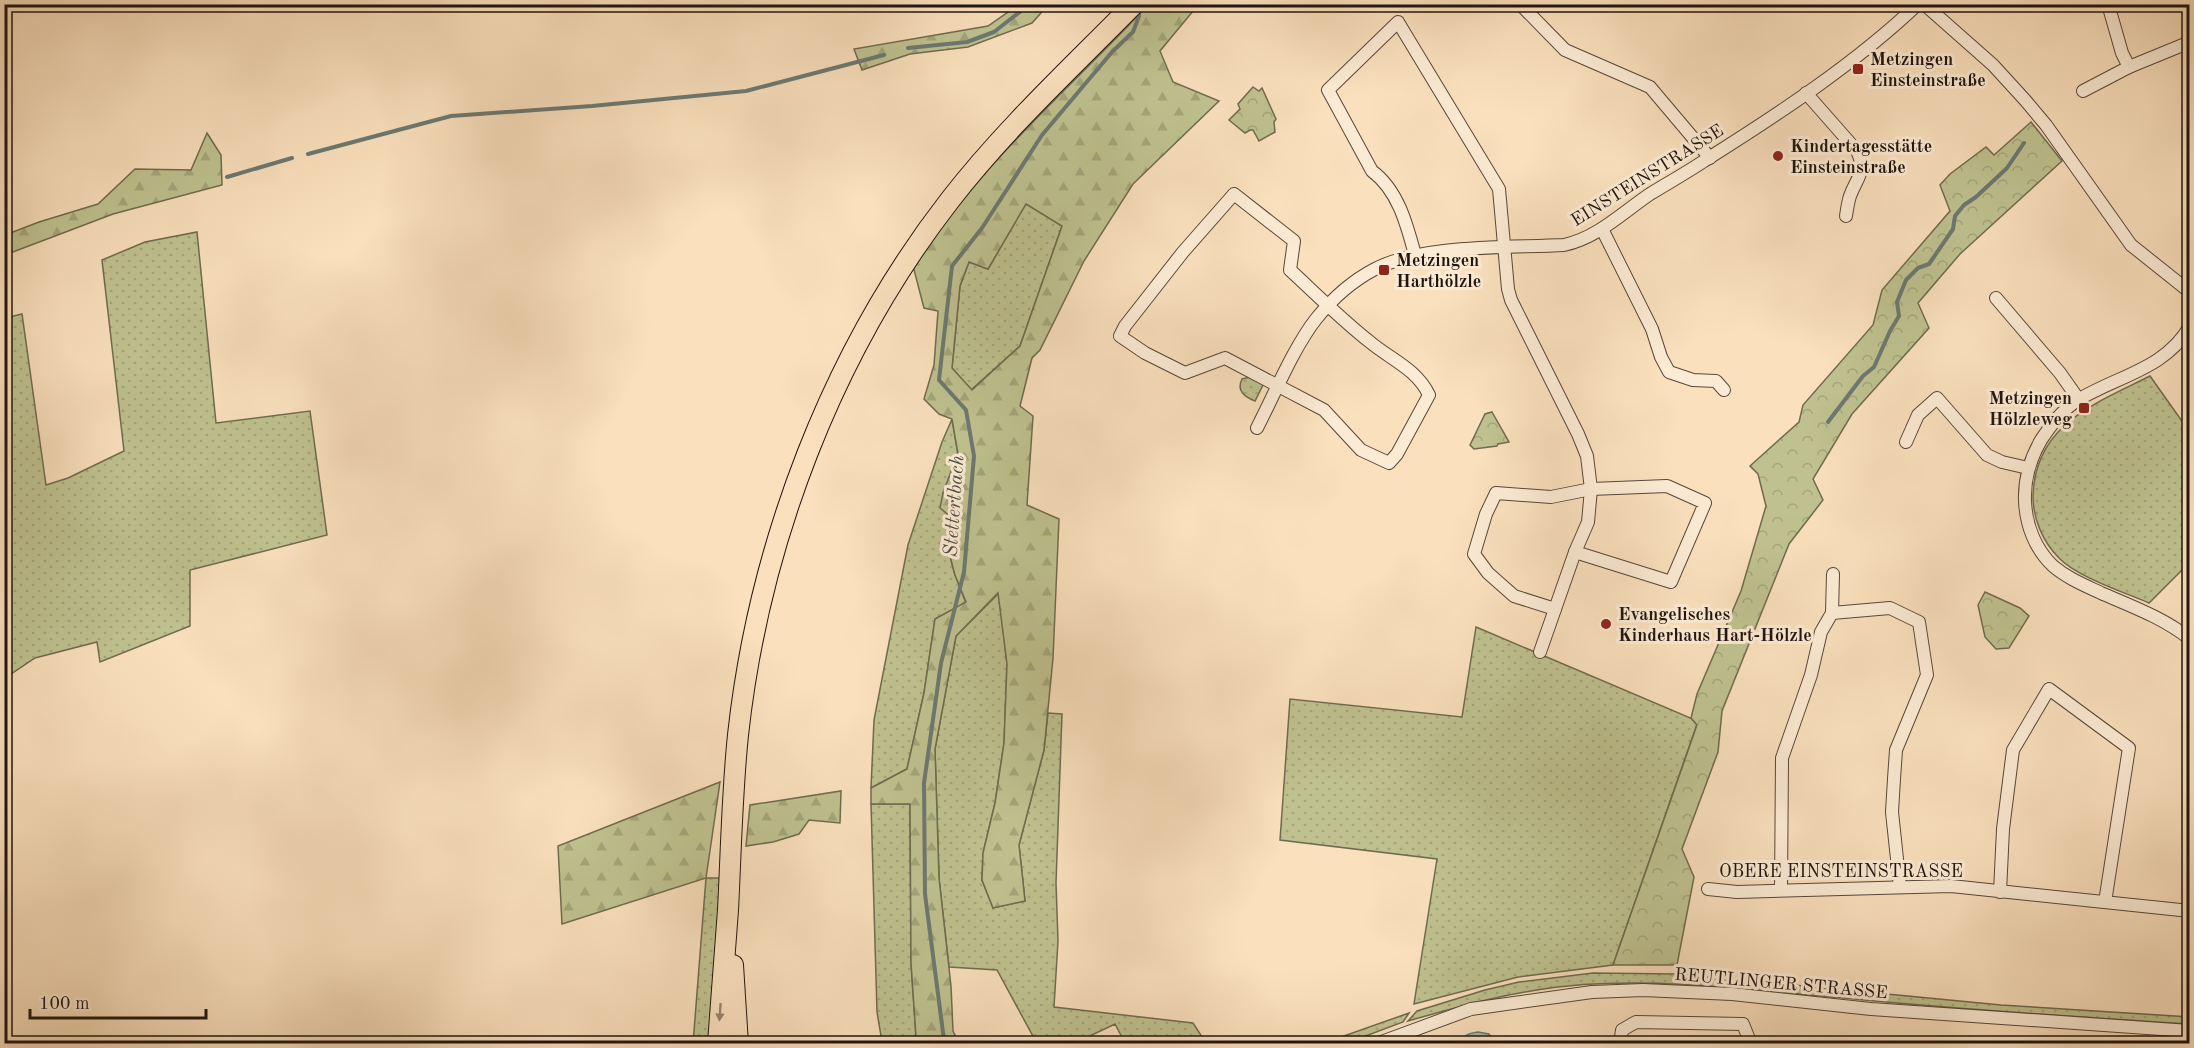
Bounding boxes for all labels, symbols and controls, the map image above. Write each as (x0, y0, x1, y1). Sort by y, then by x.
place label: Metzingen Einsteinstraße (1870, 51, 1986, 90)
marker: Metzingen Einsteinstraße (1851, 62, 1865, 76)
street label: EINSTEINSTRASSE (1568, 122, 1727, 230)
place label: Kindertagesstätte Einsteinstraße (1790, 138, 1932, 177)
marker: Kindertagesstätte Einsteinstraße (1771, 149, 1785, 163)
place label: Metzingen Harthölzle (1396, 252, 1481, 291)
marker: Metzingen Harthölzle (1377, 263, 1391, 277)
place label: Metzingen Hölzleweg (1989, 390, 2072, 429)
marker: Metzingen Hölzleweg (2077, 401, 2091, 415)
water label: Stettertbach (941, 455, 969, 558)
place label: Evangelisches Kinderhaus Hart-Hölzle (1618, 606, 1812, 645)
marker: Evangelisches Kinderhaus Hart-Hölzle (1599, 617, 1613, 631)
street label: OBERE EINSTEINSTRASSE (1719, 863, 1963, 881)
street label: REUTLINGER STRASSE (1674, 966, 1888, 1002)
scale bar (30, 982, 206, 1020)
text: 100 m (39, 995, 90, 1013)
one-way arrow (715, 1002, 725, 1021)

